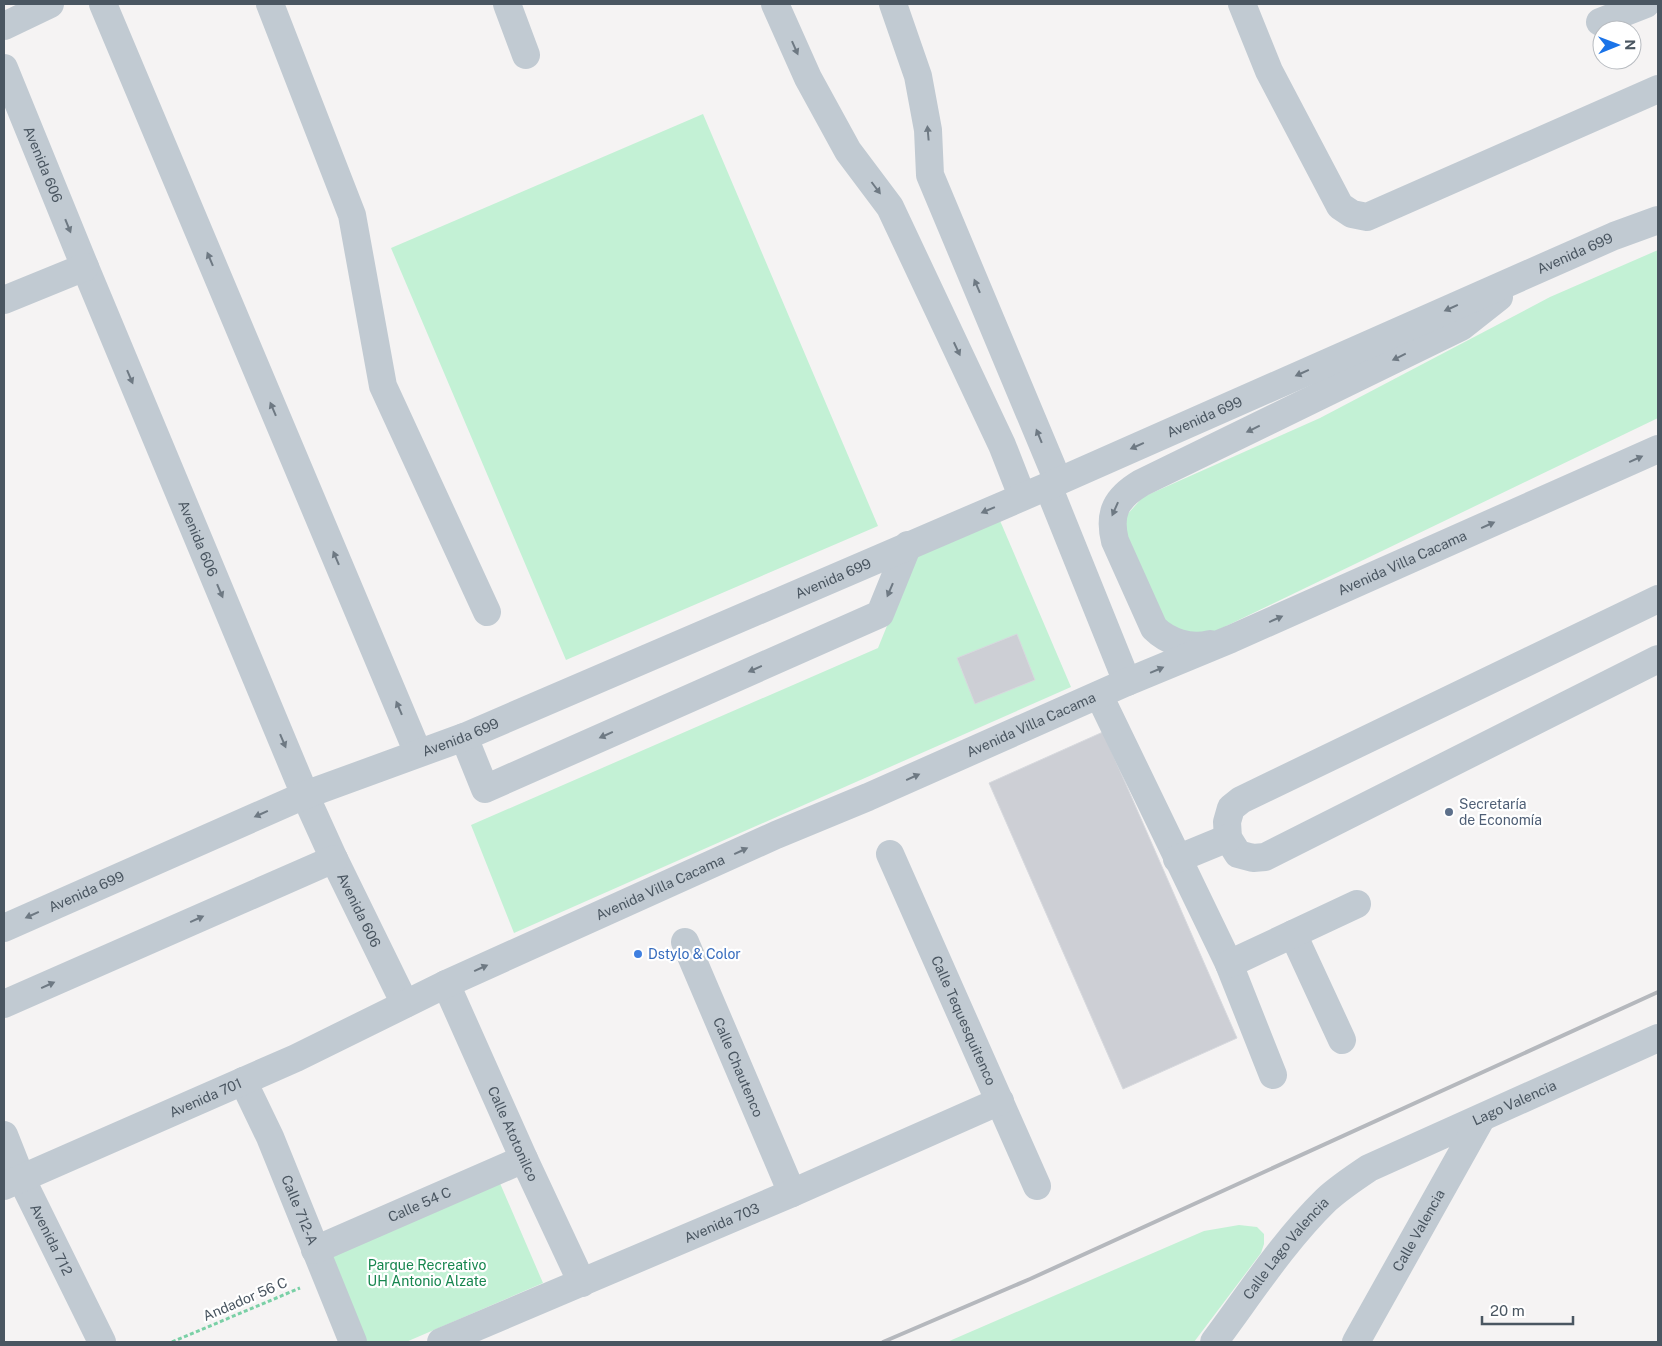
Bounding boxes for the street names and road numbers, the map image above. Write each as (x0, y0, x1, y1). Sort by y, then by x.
street label: Avenida 606 (21, 124, 66, 205)
street label: Avenida 699 (1535, 229, 1615, 277)
street label: Avenida 699 (1164, 393, 1245, 441)
street label: Avenida 606 (175, 498, 221, 579)
street label: Avenida Villa Cacama (1335, 527, 1469, 598)
street label: Avenida 699 (793, 555, 874, 602)
street label: Avenida Villa Cacama (964, 689, 1098, 760)
street label: Avenida 699 (420, 715, 502, 760)
street label: Avenida Villa Cacama (593, 851, 727, 923)
street label: Avenida 699 (46, 868, 127, 915)
street label: Avenida 606 (334, 870, 384, 950)
street label: Calle Tequesquitenco (928, 953, 999, 1088)
street label: Calle Chautenco (710, 1015, 767, 1119)
street label: Avenida 701 (167, 1075, 244, 1121)
street label: Lago Valencia (1470, 1077, 1559, 1128)
street label: Calle Atotonilco (485, 1084, 541, 1184)
street label: Calle 712-A (278, 1173, 321, 1247)
street label: Calle 54 C (385, 1184, 454, 1225)
street label: Calle Valencia (1389, 1187, 1448, 1274)
street label: Calle Lago Valencia (1240, 1194, 1332, 1303)
street label: Avenida 703 (682, 1200, 762, 1246)
street label: Avenida 712 (27, 1201, 76, 1278)
street label: Andador 56 C (200, 1274, 290, 1324)

